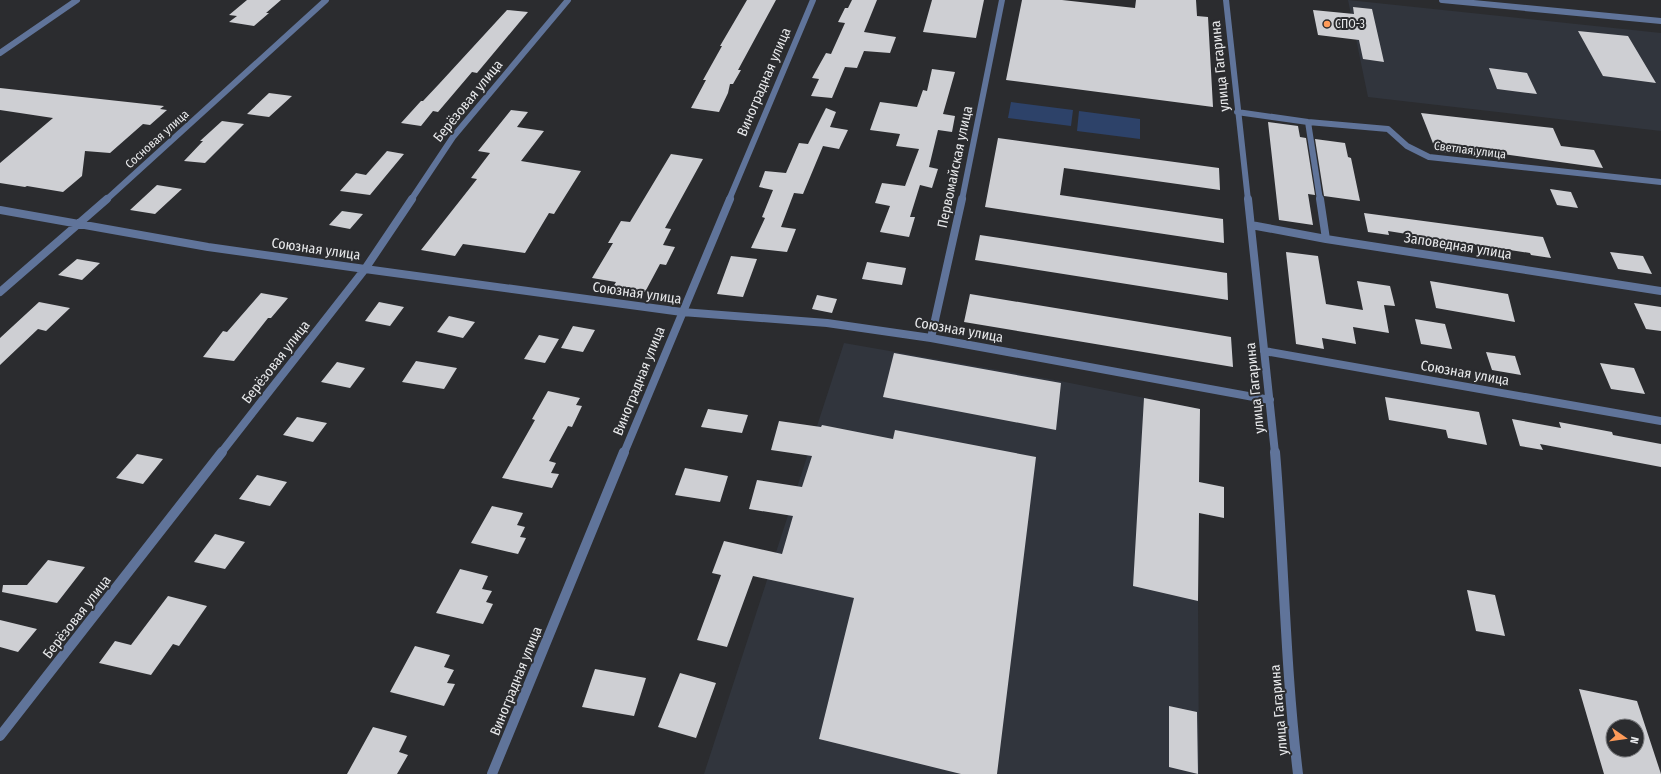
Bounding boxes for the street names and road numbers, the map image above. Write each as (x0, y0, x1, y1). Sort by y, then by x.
street label: улица Гагарина (1207, 20, 1233, 112)
street label: Виноградная улица (733, 25, 795, 139)
street label: Берёзовая улица (430, 56, 506, 146)
street label: Первомайская улица (934, 104, 976, 230)
street label: Сосновая улица (122, 107, 192, 171)
street label: Светлая улица (1433, 139, 1507, 161)
street label: Заповедная улица (1403, 229, 1513, 263)
street label: Союзная улица (270, 234, 362, 264)
street label: Союзная улица (591, 278, 683, 308)
street label: Союзная улица (913, 314, 1005, 346)
street label: Берёзовая улица (238, 317, 314, 407)
street label: Виноградная улица (609, 324, 669, 438)
street label: улица Гагарина (1242, 342, 1268, 434)
street label: Союзная улица (1419, 357, 1511, 389)
street label: Берёзовая улица (39, 572, 115, 662)
street label: Виноградная улица (486, 624, 546, 738)
street label: улица Гагарина (1267, 664, 1291, 756)

